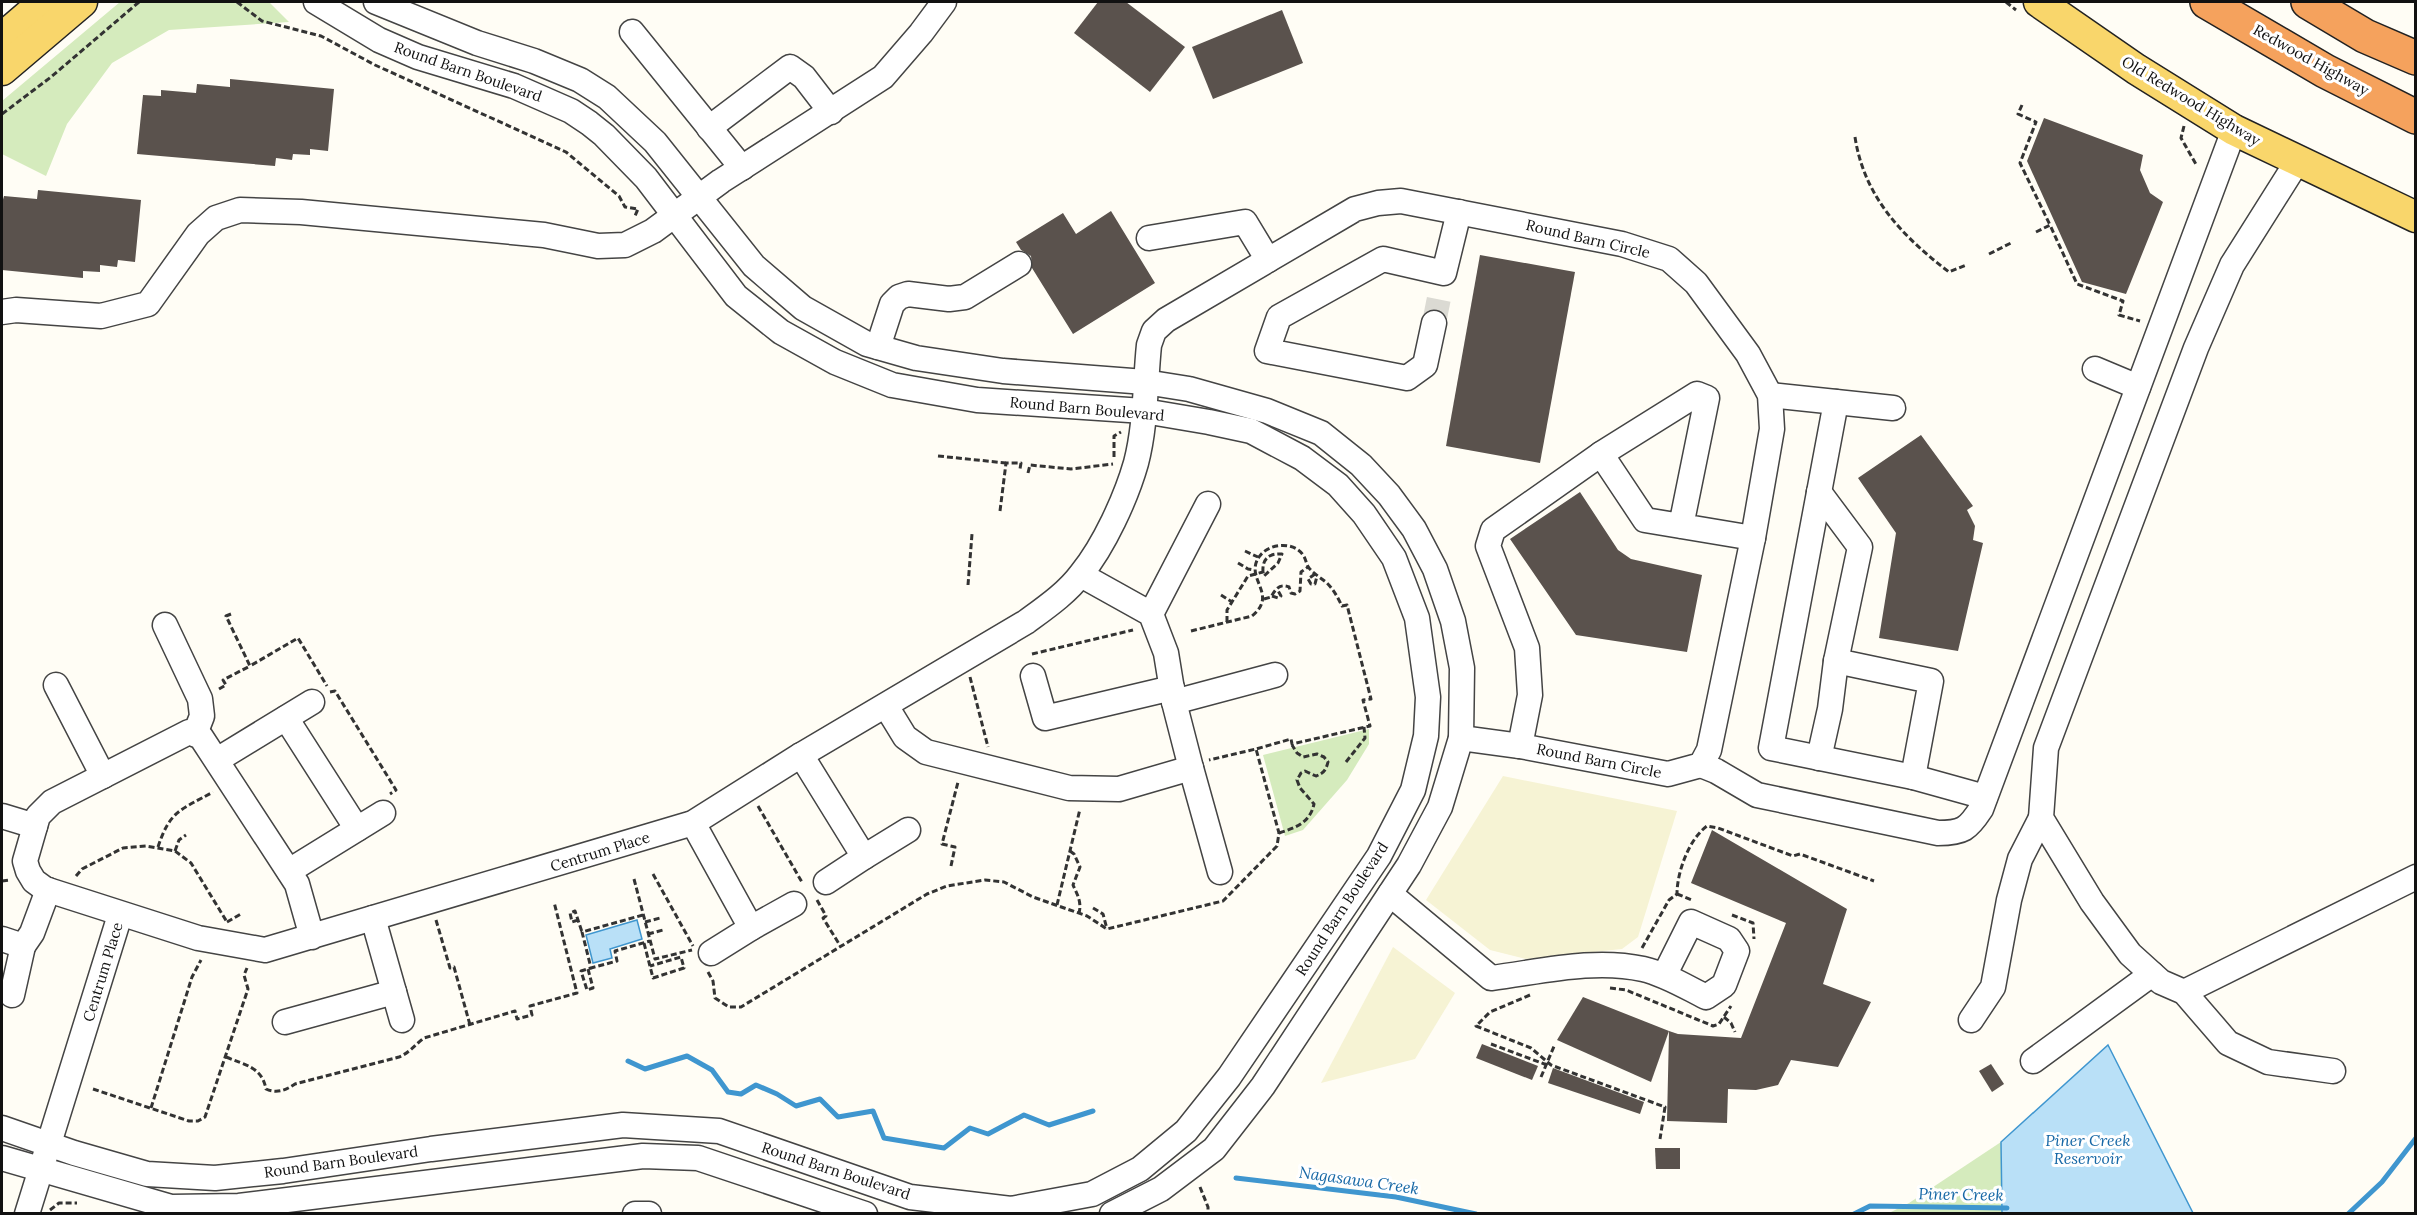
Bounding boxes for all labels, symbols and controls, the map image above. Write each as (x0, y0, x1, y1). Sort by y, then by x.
street label: Redwood Highway (2250, 20, 2372, 99)
street label: Round Barn Boulevard (392, 37, 545, 106)
street label: Old Redwood Highway (2119, 52, 2264, 149)
street label: Round Barn Circle (1524, 215, 1652, 262)
street label: Round Barn Boulevard (1009, 392, 1165, 425)
street label: Round Barn Circle (1535, 739, 1663, 782)
street label: Centrum Place (548, 827, 652, 876)
street label: Round Barn Boulevard (1291, 838, 1392, 979)
street label: Centrum Place (78, 920, 127, 1024)
water label: Piner Creek Reservoir (2045, 1130, 2131, 1168)
street label: Round Barn Boulevard (759, 1137, 913, 1204)
street label: Round Barn Boulevard (263, 1141, 419, 1182)
water label: Nagasawa Creek (1298, 1162, 1420, 1198)
water label: Piner Creek (1918, 1183, 2004, 1205)

